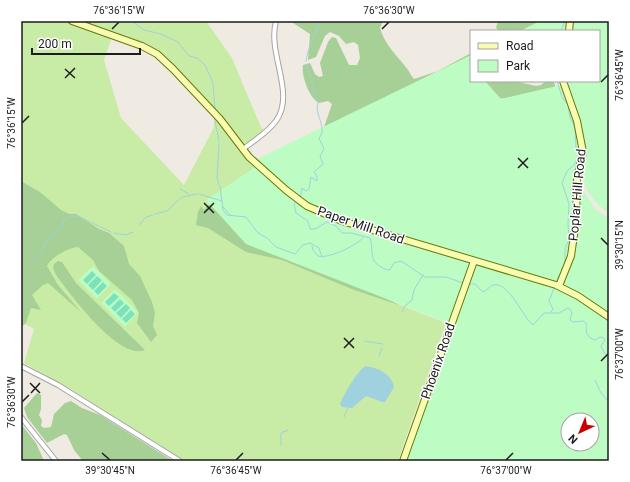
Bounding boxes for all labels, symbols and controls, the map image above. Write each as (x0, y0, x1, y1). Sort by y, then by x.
text: 76°36'15"W (93, 5, 145, 16)
text: 76°36'30"W (363, 5, 415, 16)
scale bar (32, 30, 140, 56)
legend (470, 30, 600, 82)
text: 200 m (38, 37, 72, 51)
text: Road (506, 39, 534, 53)
text: 76°36'45"W (614, 49, 625, 101)
text: Park (506, 59, 531, 73)
text: 76°36'15"W (6, 97, 17, 149)
street label: Poplar Hill Road (565, 148, 589, 242)
street label: Paper Mill Road (316, 203, 406, 247)
text: 39°30'15"N (614, 220, 625, 270)
street label: Phoenix Road (418, 321, 458, 401)
text: 76°37'00"W (614, 328, 625, 380)
text: 76°36'30"W (6, 376, 17, 428)
north arrow (560, 412, 600, 452)
text: N (566, 431, 581, 446)
text: 39°30'45"N (85, 465, 135, 476)
text: 76°36'45"W (210, 465, 262, 476)
text: 76°37'00"W (480, 465, 532, 476)

